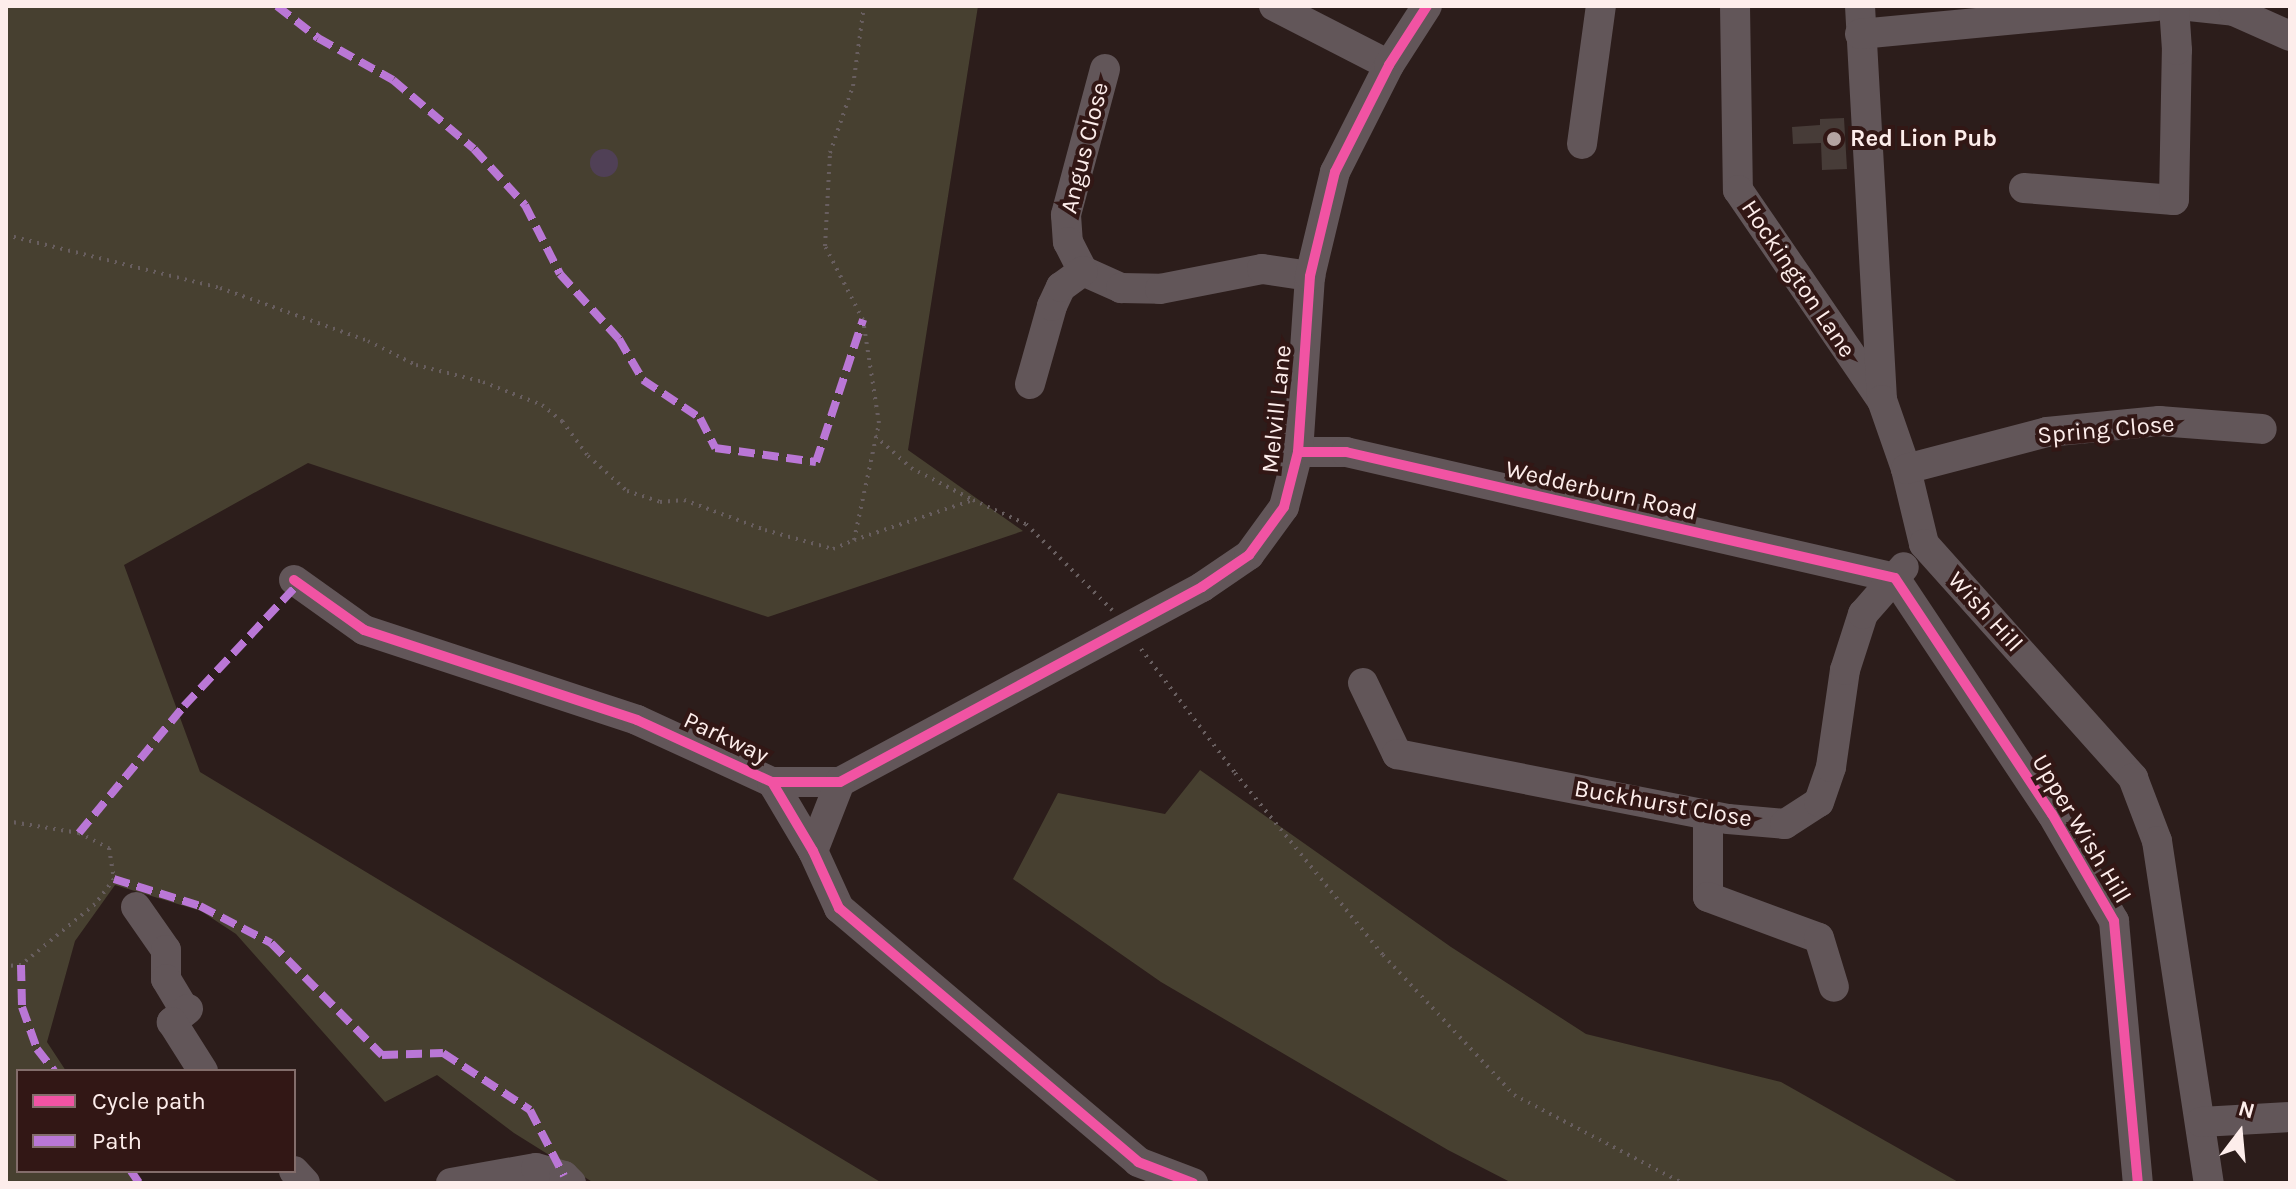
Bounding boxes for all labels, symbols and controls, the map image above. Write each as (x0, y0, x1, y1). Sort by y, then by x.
street label: Angus Close (1055, 79, 1115, 217)
place label: Red Lion Pub (1850, 125, 1997, 153)
marker: Red Lion Pub (1825, 130, 1843, 148)
street label: Hockington Lane (1735, 195, 1861, 363)
street label: Melvill Lane (1256, 343, 1298, 475)
street label: Spring Close (2036, 410, 2176, 450)
street label: Wedderburn Road (1503, 455, 1699, 527)
street label: Wish Hill (1941, 566, 2029, 658)
street label: Parkway (679, 706, 773, 770)
street label: Upper Wish Hill (2025, 749, 2137, 909)
street label: Buckhurst Close (1572, 774, 1754, 834)
legend (16, 1069, 296, 1173)
text: Cycle path (92, 1087, 206, 1115)
north arrow (2200, 1093, 2280, 1173)
text: N (2235, 1095, 2258, 1125)
text: Path (92, 1127, 142, 1155)

